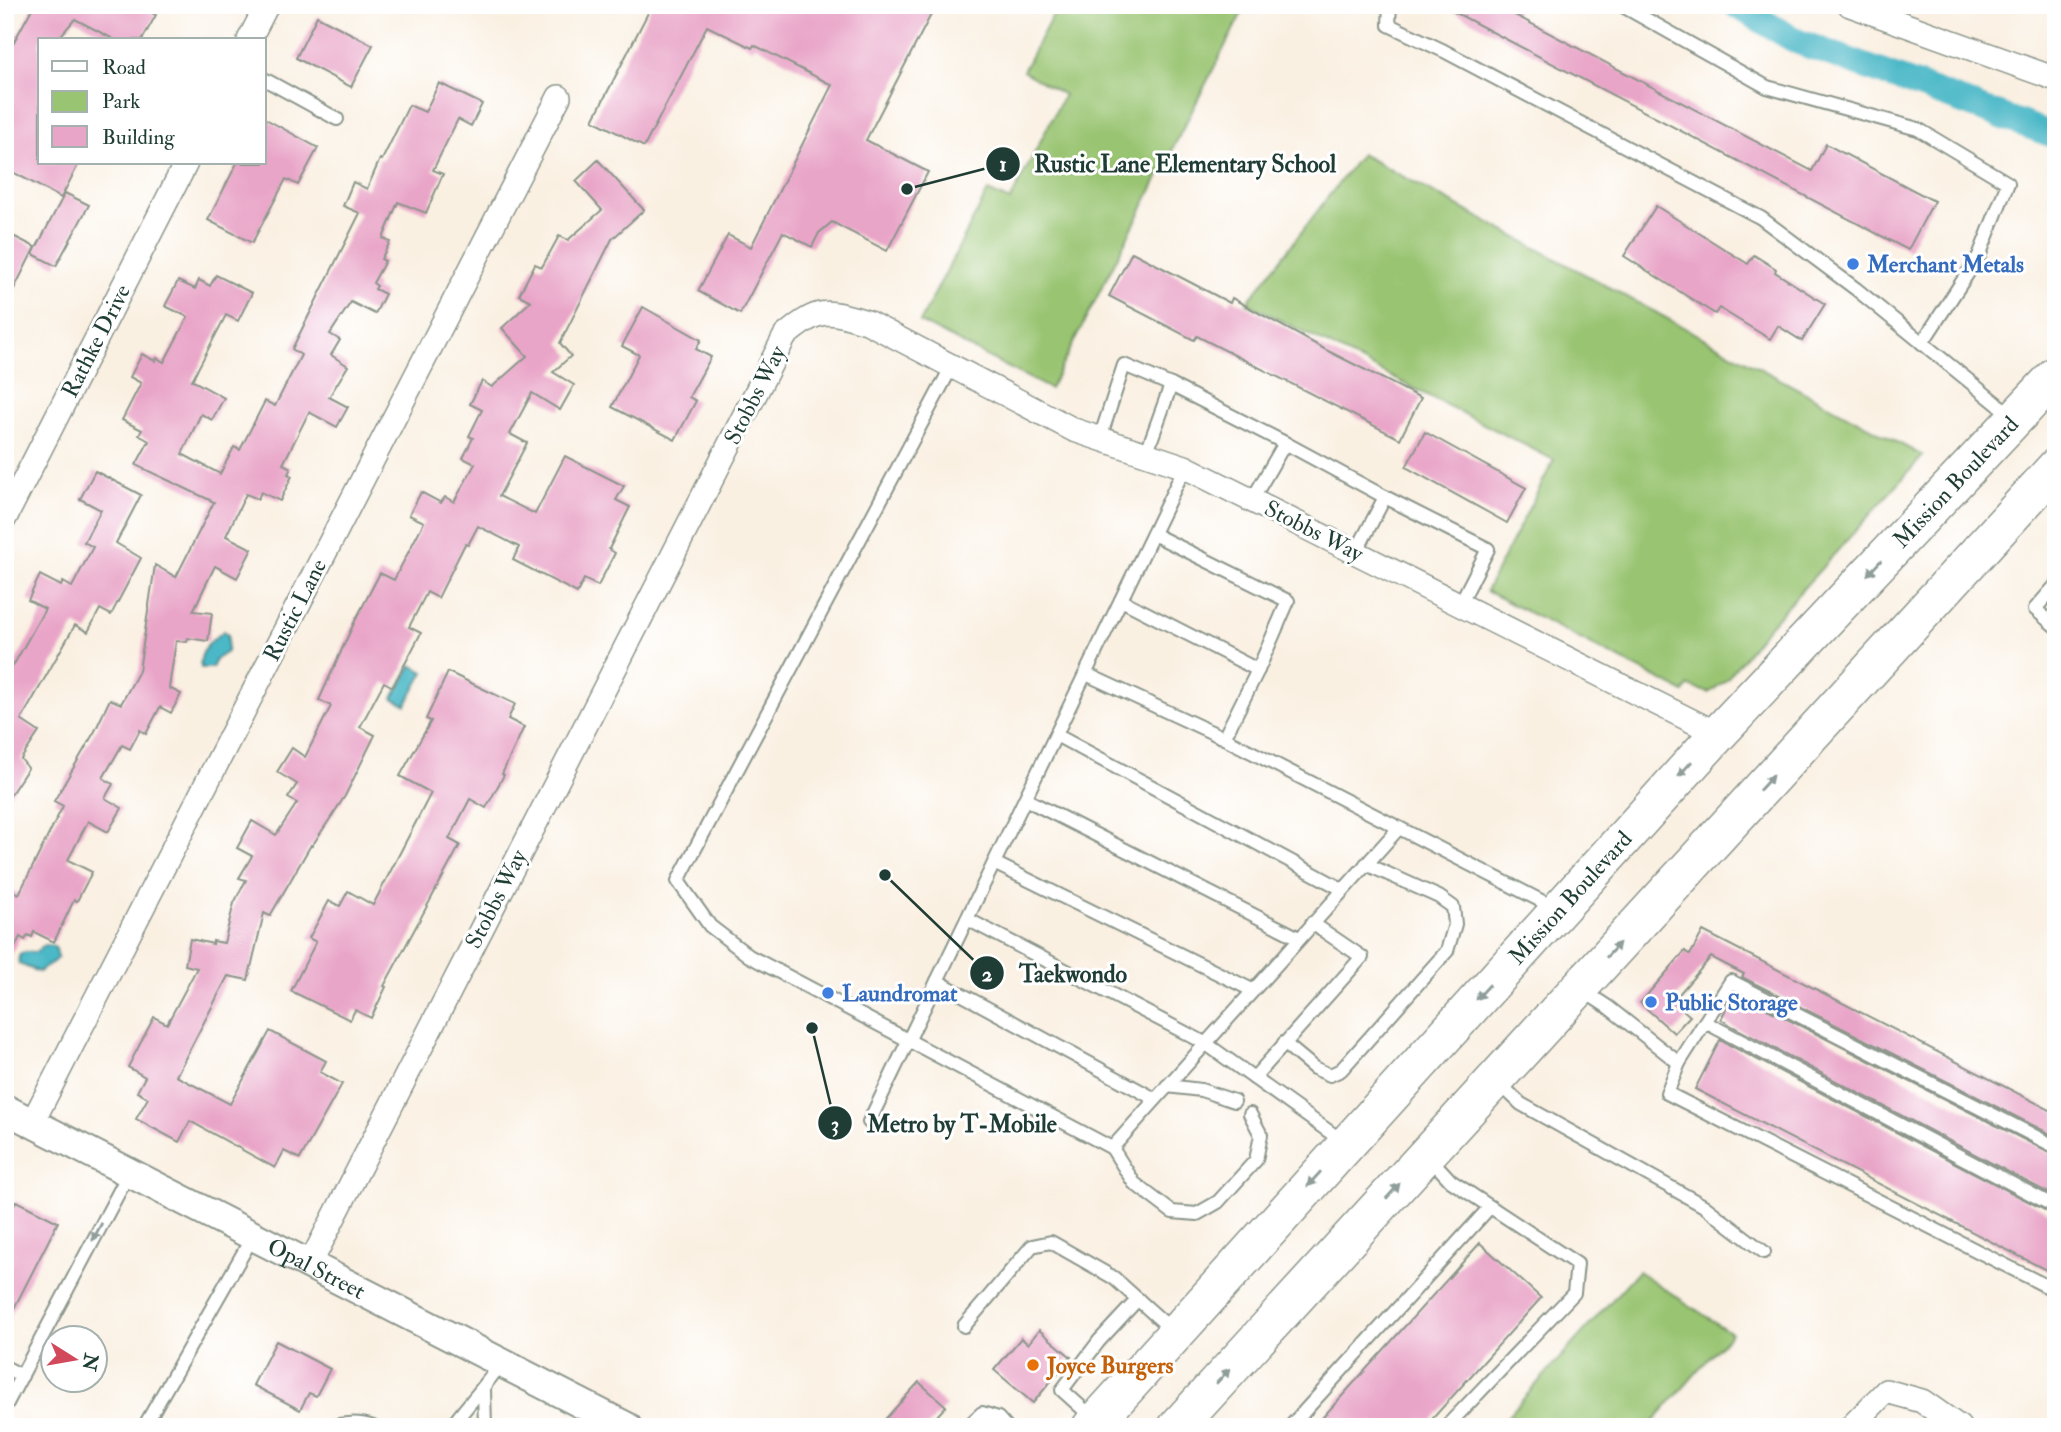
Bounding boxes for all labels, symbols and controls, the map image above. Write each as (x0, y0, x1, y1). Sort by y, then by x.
legend (38, 38, 266, 164)
text: Road (102, 54, 147, 81)
text: Park (102, 88, 140, 115)
text: Building (102, 124, 175, 151)
callout: Rustic Lane Elementary School (985, 141, 1350, 186)
text: Rustic Lane Elementary School (1034, 149, 1337, 180)
text: 1 (999, 151, 1007, 178)
place label: Merchant Metals (1866, 250, 2024, 279)
marker: Merchant Metals (1845, 256, 1861, 272)
street label: Rathke Drive (55, 279, 137, 402)
street label: Stobbs Way (718, 340, 793, 449)
street label: Mission Boulevard (1887, 410, 2024, 554)
street label: Stobbs Way (1260, 494, 1369, 569)
street label: Rustic Lane (257, 554, 333, 666)
one-way arrow (1867, 559, 1883, 576)
one-way arrow (1677, 760, 1693, 778)
one-way arrow (1758, 775, 1774, 792)
street label: Mission Boulevard (1502, 825, 1638, 970)
street label: Stobbs Way (459, 844, 534, 953)
one-way arrow (1605, 941, 1621, 959)
callout: Taekwondo (970, 951, 1141, 996)
text: Taekwondo (1018, 959, 1128, 990)
text: 2 (982, 961, 993, 988)
place label: Laundromat (842, 979, 958, 1008)
one-way arrow (1475, 983, 1491, 1001)
marker: Laundromat (820, 985, 836, 1001)
place label: Public Storage (1665, 988, 1798, 1018)
marker: Public Storage (1643, 994, 1659, 1010)
callout: Metro by T-Mobile (818, 1101, 1071, 1146)
text: Metro by T-Mobile (866, 1109, 1057, 1140)
text: 3 (831, 1111, 839, 1138)
one-way arrow (1306, 1170, 1322, 1188)
one-way arrow (1385, 1182, 1401, 1200)
one-way arrow (91, 1223, 103, 1243)
street label: Opal Street (263, 1231, 370, 1305)
north arrow (38, 1324, 108, 1394)
text: N (76, 1350, 103, 1374)
place label: Joyce Burgers (1046, 1351, 1173, 1381)
marker: Joyce Burgers (1025, 1357, 1041, 1373)
one-way arrow (1215, 1367, 1231, 1385)

